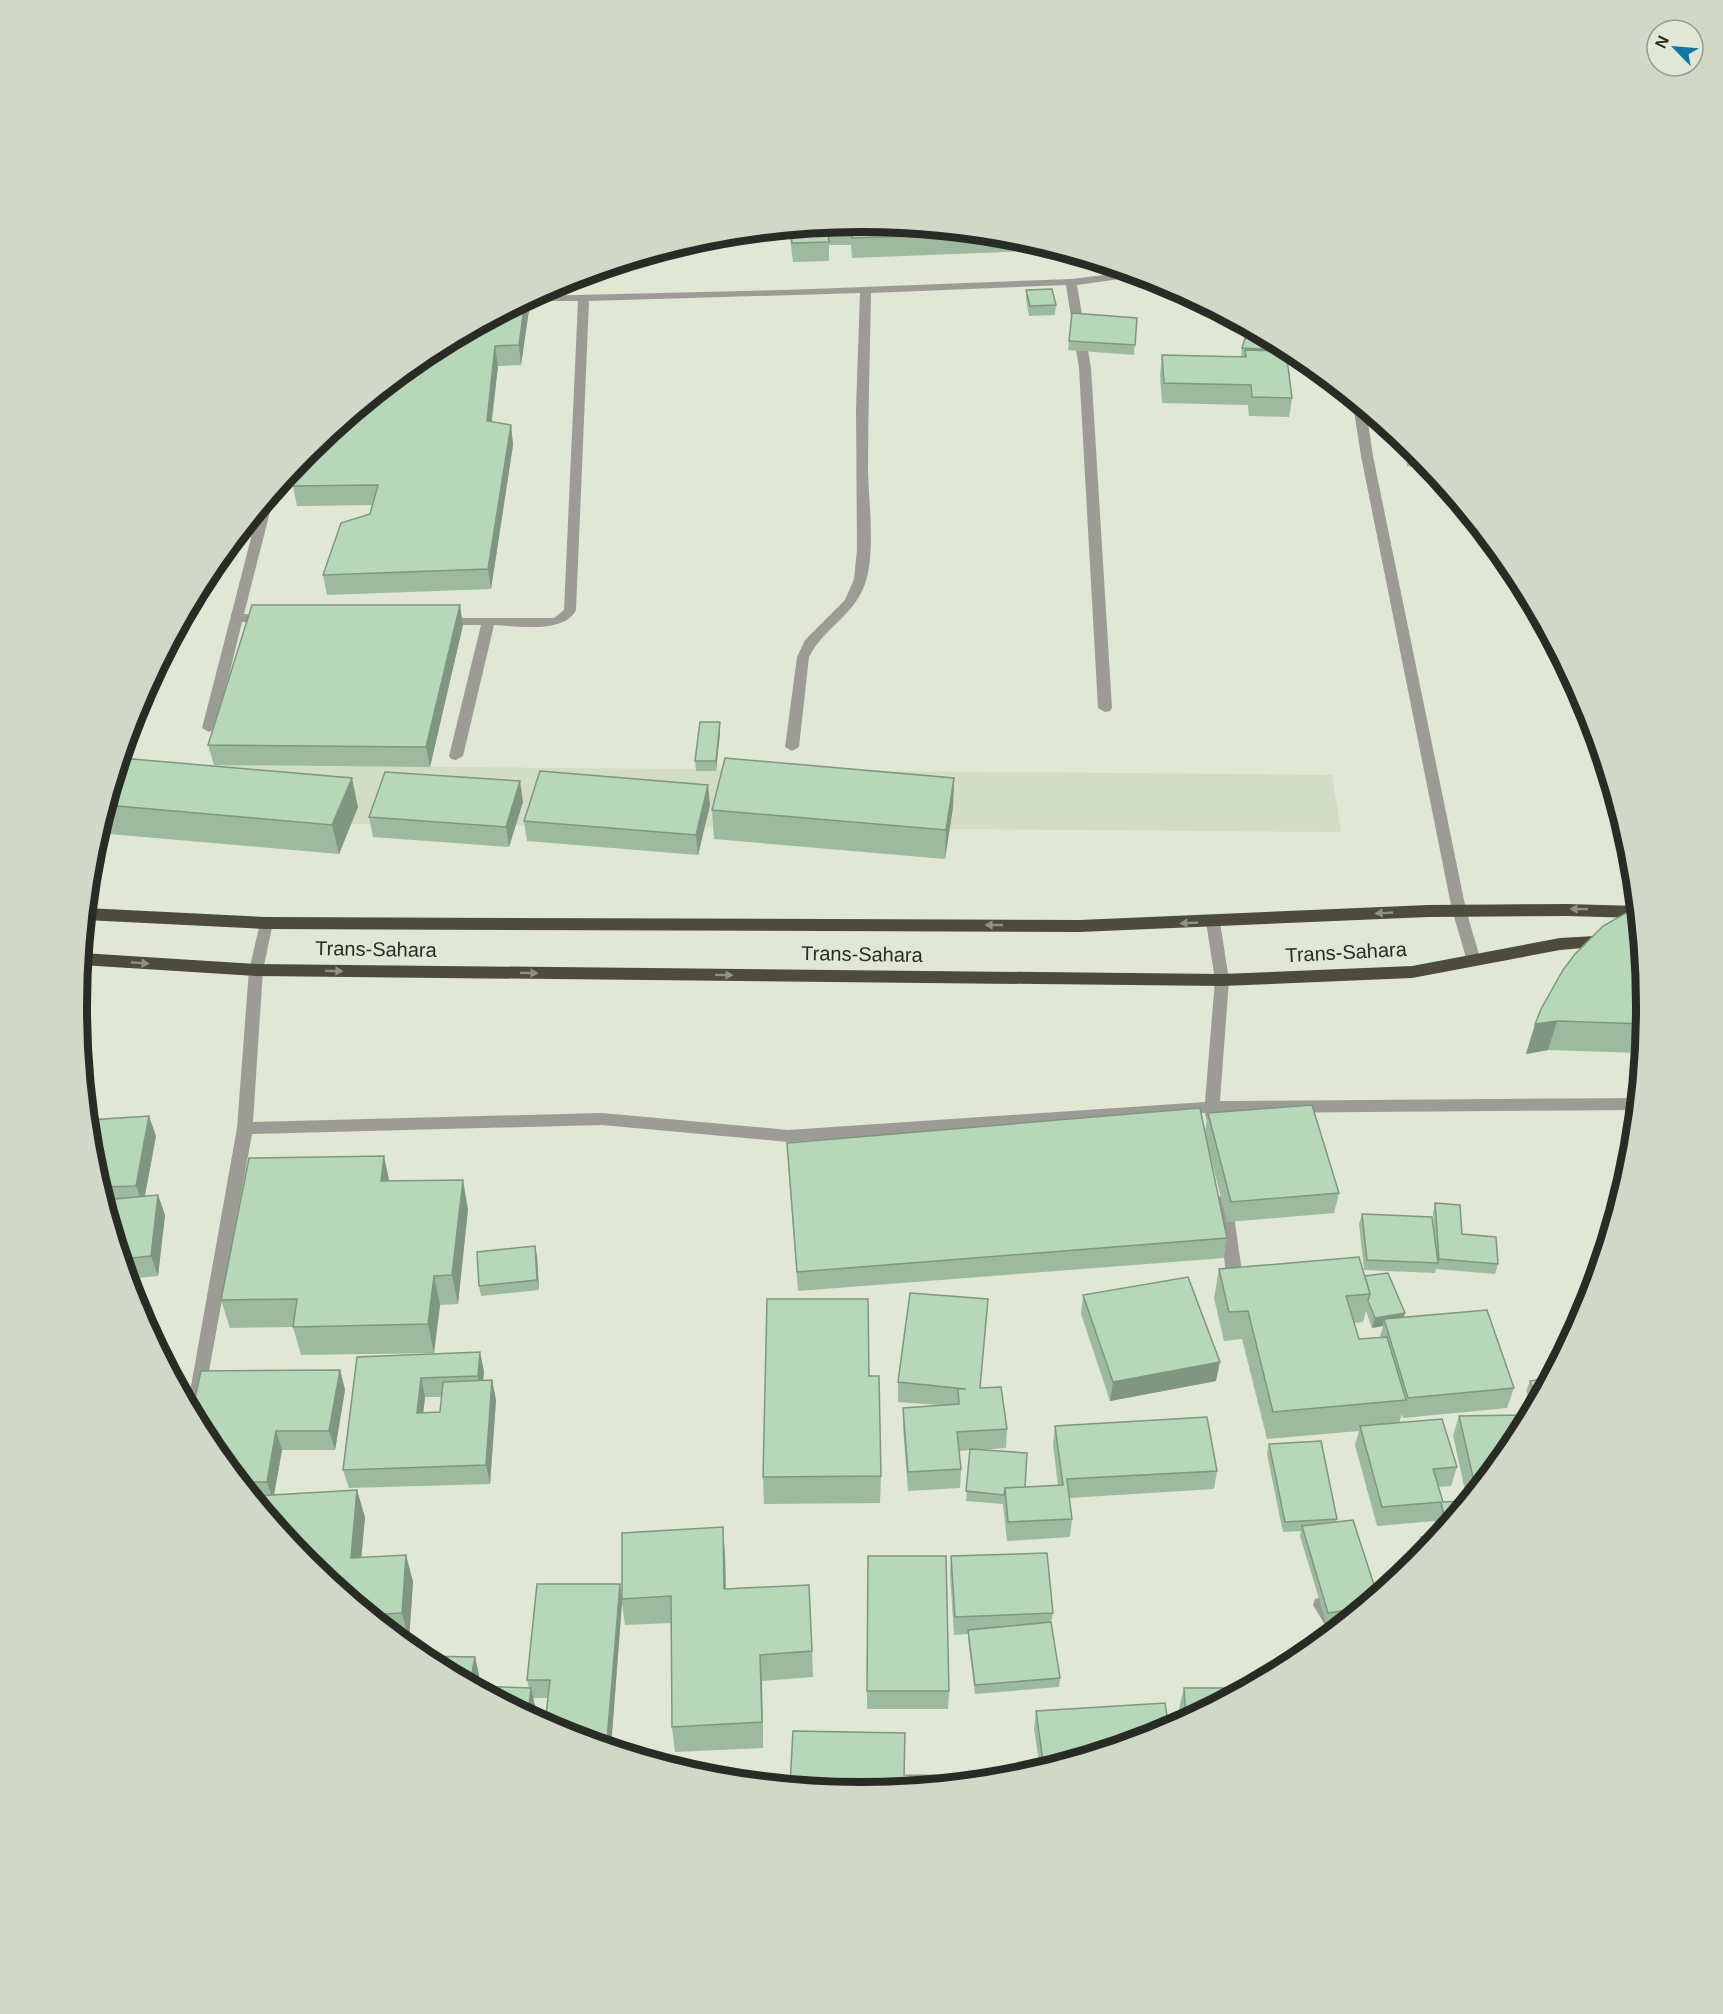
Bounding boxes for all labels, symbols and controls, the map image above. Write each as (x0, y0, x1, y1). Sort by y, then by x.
north arrow (1645, 18, 1705, 78)
text: N (1652, 33, 1672, 51)
one-way arrow (1569, 905, 1588, 914)
one-way arrow (1374, 909, 1393, 918)
one-way arrow (1180, 918, 1199, 927)
one-way arrow (985, 920, 1004, 930)
street label: Trans-Sahara (315, 937, 438, 961)
street label: Trans-Sahara (1285, 938, 1408, 966)
street label: Trans-Sahara (801, 942, 924, 966)
one-way arrow (130, 958, 149, 968)
one-way arrow (325, 966, 344, 976)
one-way arrow (520, 968, 539, 978)
one-way arrow (715, 970, 734, 980)

